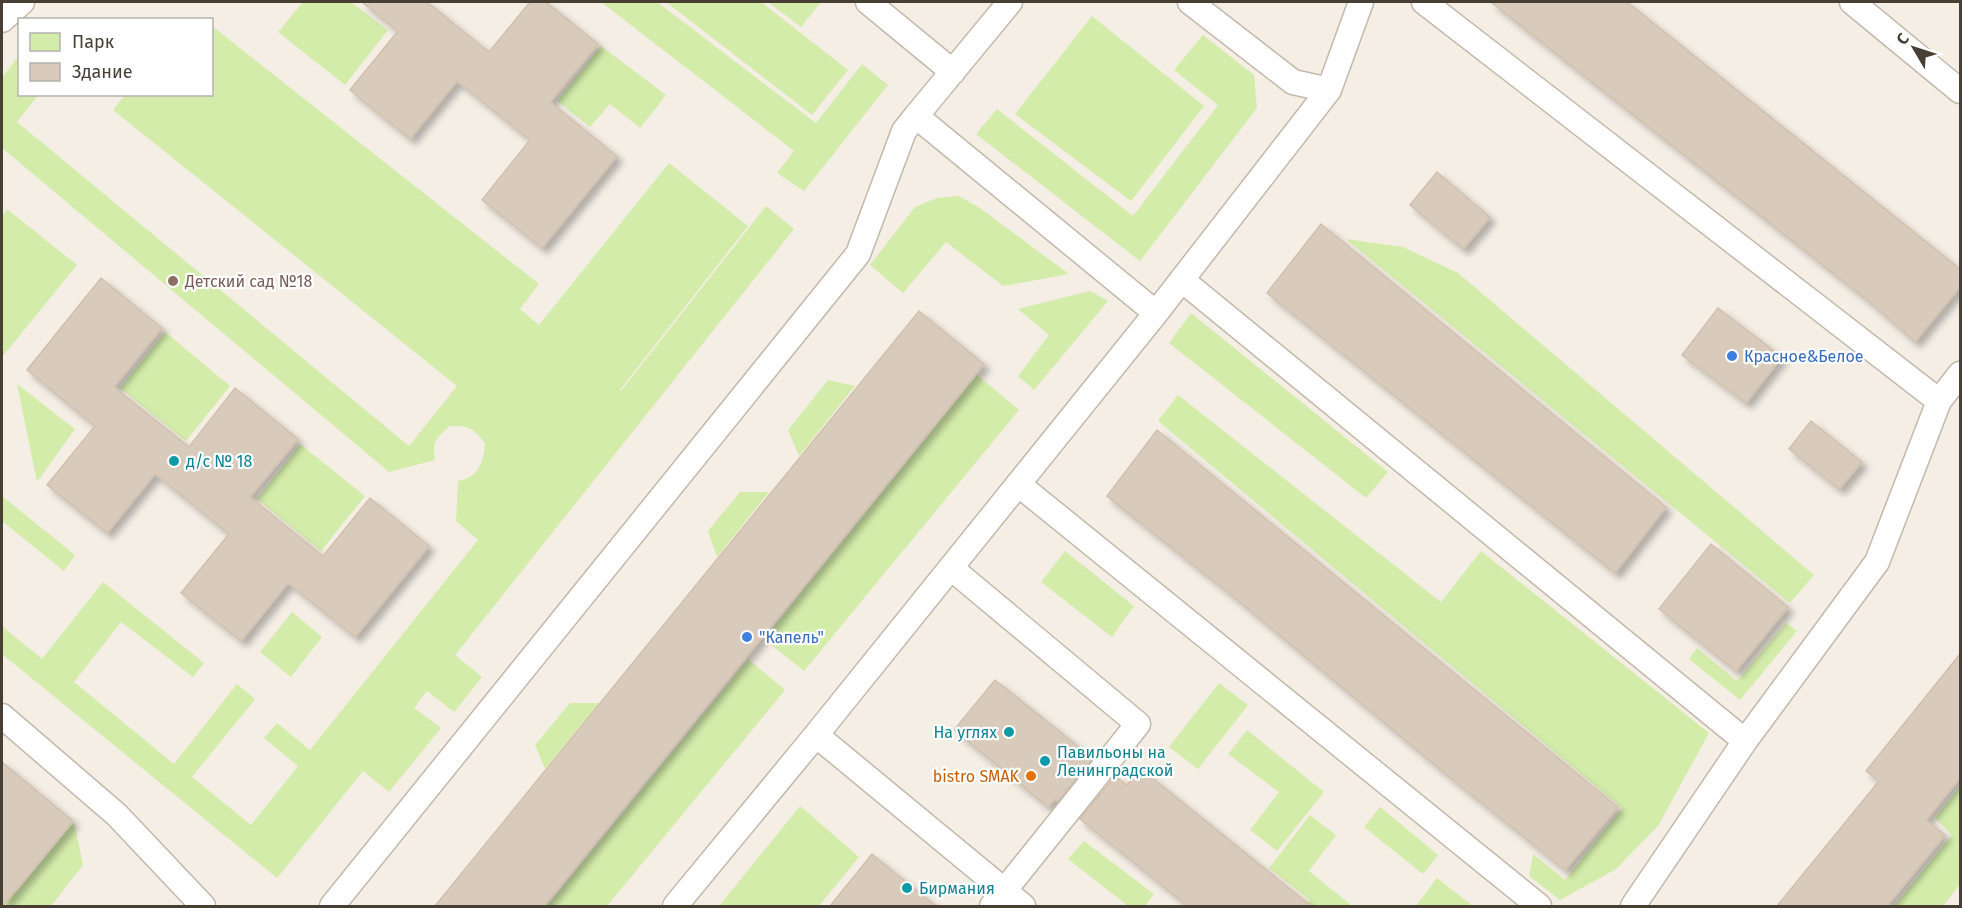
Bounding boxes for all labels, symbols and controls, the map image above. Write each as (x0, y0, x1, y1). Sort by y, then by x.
legend (18, 18, 213, 96)
north arrow (1884, 18, 1944, 78)
text: С (1892, 29, 1914, 48)
text: Парк (72, 31, 115, 53)
text: Здание (72, 61, 133, 83)
place label: Детский сад №18 (184, 272, 313, 291)
marker: Детский сад №18 (166, 274, 180, 288)
place label: Красное&Белое (1744, 347, 1863, 366)
marker: Красное&Белое (1725, 349, 1739, 363)
place label: д/с № 18 (186, 452, 252, 471)
marker: д/с № 18 (167, 454, 181, 468)
place label: "Капель" (759, 628, 824, 647)
marker: "Капель" (740, 630, 754, 644)
place label: На углях (933, 723, 997, 742)
marker: На углях (1002, 725, 1016, 739)
place label: Павильоны на Ленинградской (1057, 743, 1173, 780)
marker: Павильоны на Ленинградской (1038, 754, 1052, 768)
place label: bistro SMAK (933, 767, 1020, 786)
marker: bistro SMAK (1024, 769, 1038, 783)
place label: Бирмания (919, 879, 995, 898)
marker: Бирмания (900, 881, 914, 895)

